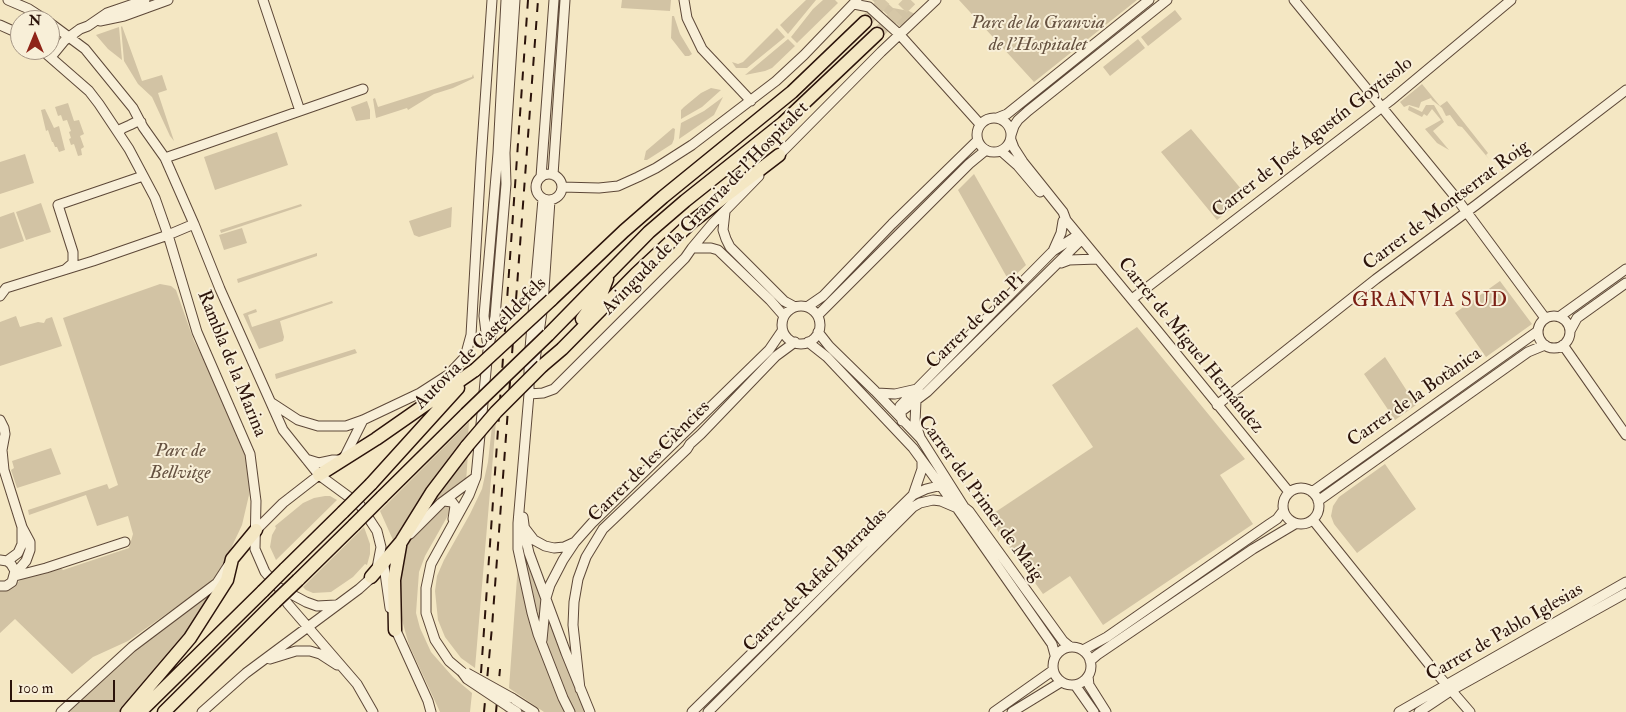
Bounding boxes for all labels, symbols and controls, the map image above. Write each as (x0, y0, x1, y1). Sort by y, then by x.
north arrow (10, 10, 60, 60)
text: N (29, 12, 41, 29)
park label: Parc de la Granvia de l'Hospitalet (971, 13, 1105, 57)
street label: Carrer de José Agustín Goytisolo (1208, 53, 1418, 223)
street label: Avinguda de la Granvia de l'Hospitalet (598, 98, 814, 320)
street label: Carrer de Montserrat Roig (1359, 136, 1535, 276)
street label: Carrer de Miguel Hernández (1112, 253, 1268, 439)
street label: Carrer de Can Pi (922, 269, 1030, 375)
street label: Autovia de Castelldefels (410, 273, 552, 415)
street label: Rambla de la Marina (191, 288, 271, 440)
district label: GRANVIA SUD (1351, 290, 1509, 314)
street label: Carrer de la Botànica (1344, 343, 1486, 453)
street label: Carrer de les Ciències (584, 396, 716, 528)
street label: Carrer del Primer de Maig (912, 412, 1048, 586)
park label: Parc de Bellvitge (149, 441, 211, 485)
street label: Carrer de Rafael Barradas (739, 504, 893, 658)
street label: Carrer de Pablo Iglesias (1423, 579, 1587, 687)
scale bar (12, 670, 118, 702)
text: 100 m (18, 679, 53, 698)

